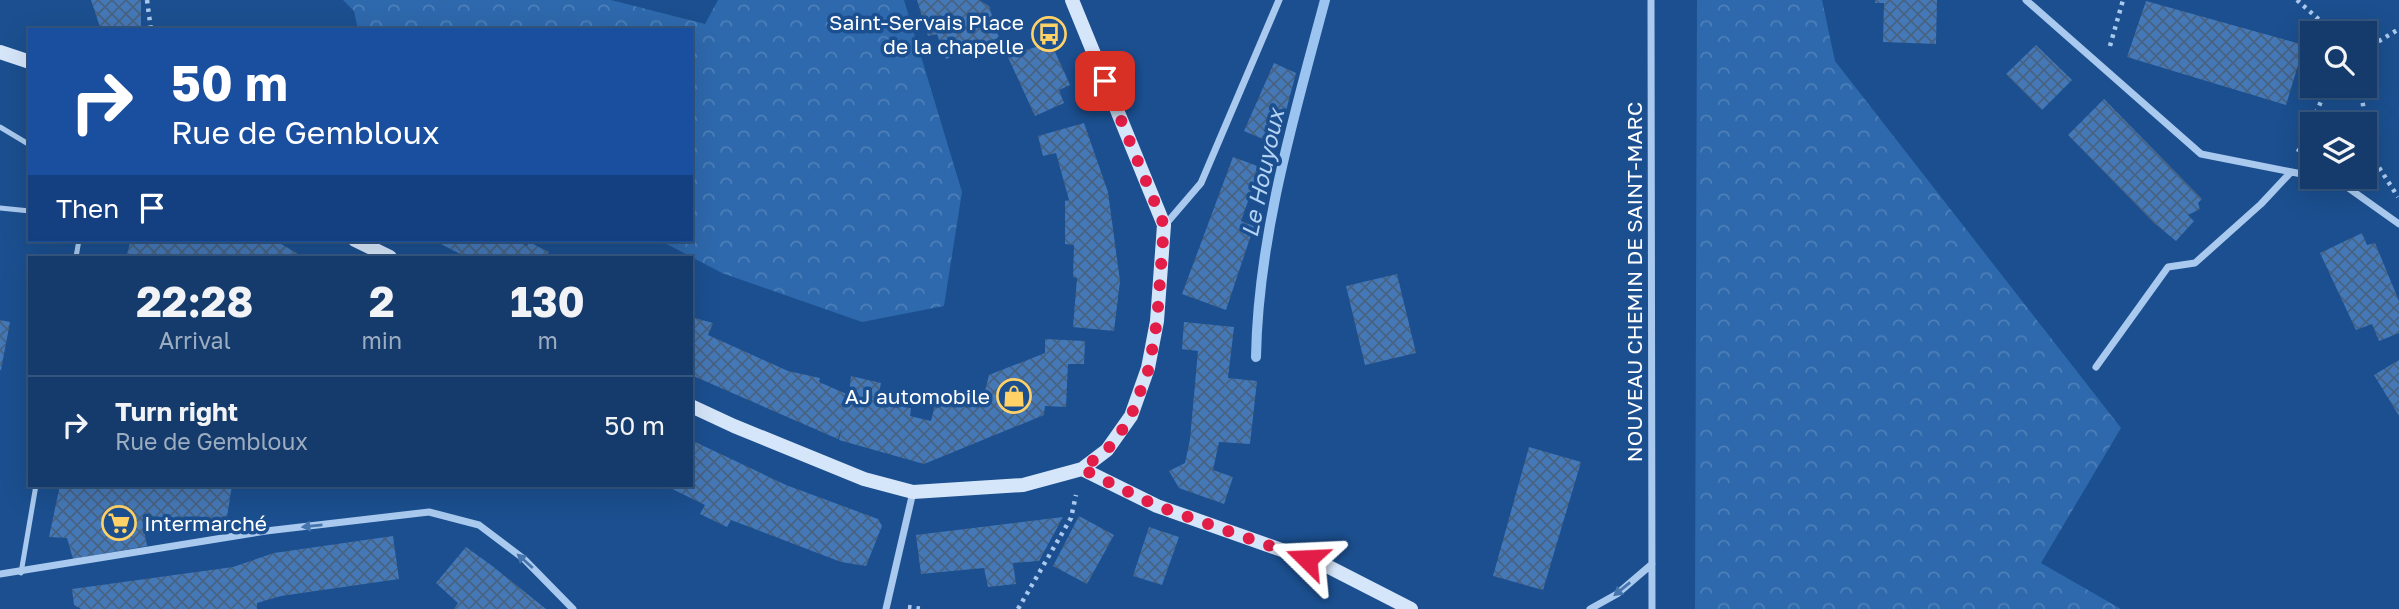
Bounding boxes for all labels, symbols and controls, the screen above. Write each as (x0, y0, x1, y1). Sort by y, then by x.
place label: Saint-Servais Place de la chapelle (829, 9, 1024, 59)
bus stop icon: Saint-Servais Place de la chapelle (1030, 15, 1068, 53)
map controls (2300, 21, 2377, 189)
button: search (2300, 21, 2377, 98)
pin (1075, 51, 1135, 111)
text: 50 m (171, 53, 288, 112)
icon: right (56, 56, 147, 147)
icon: arrive (1086, 62, 1124, 100)
street label: NOUVEAU CHEMIN DE SAINT-MARC (1621, 102, 1647, 462)
water label: Le Houyoux (1235, 104, 1290, 239)
button: layers (2300, 112, 2377, 189)
text: Rue de Gembloux (171, 113, 439, 151)
icon: arrive (133, 189, 171, 227)
text: Then (56, 193, 119, 224)
text: 22:28 (136, 276, 253, 326)
text: 2 (369, 276, 395, 326)
text: 130 (510, 276, 585, 326)
text: Arrival (159, 326, 231, 354)
text: min (361, 326, 402, 354)
text: m (537, 326, 558, 354)
shop icon: AJ automobile (995, 377, 1033, 415)
place label: AJ automobile (845, 383, 990, 409)
text: Turn right (115, 396, 238, 427)
icon: right (56, 406, 94, 444)
text: 50 m (604, 410, 665, 441)
text: Rue de Gembloux (115, 427, 308, 455)
supermarket icon: Intermarché (100, 504, 138, 542)
place label: Intermarché (144, 510, 267, 536)
one-way arrow (301, 520, 323, 531)
position arrow (1270, 522, 1344, 596)
one-way arrow (516, 553, 534, 569)
one-way arrow (1614, 581, 1632, 596)

